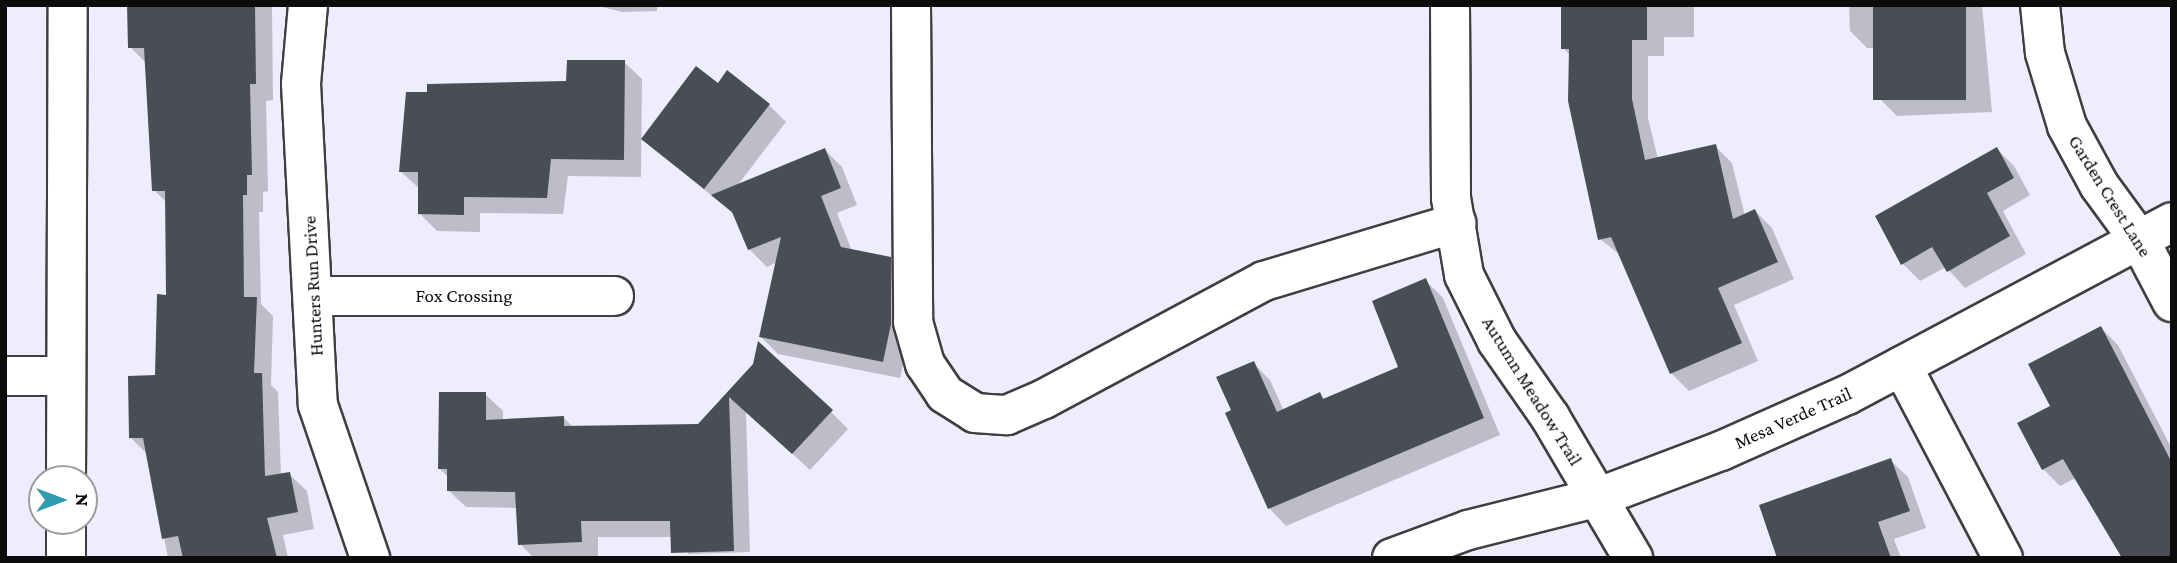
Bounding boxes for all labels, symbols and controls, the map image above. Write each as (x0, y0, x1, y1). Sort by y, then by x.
street label: Garden Crest Lane (2063, 131, 2157, 261)
street label: Hunters Run Drive (298, 215, 328, 357)
street label: Fox Crossing (416, 285, 512, 307)
street label: Autumn Meadow Trail (1477, 312, 1587, 470)
street label: Mesa Verde Trail (1731, 382, 1855, 454)
north arrow (28, 465, 98, 535)
text: N (72, 494, 93, 506)

